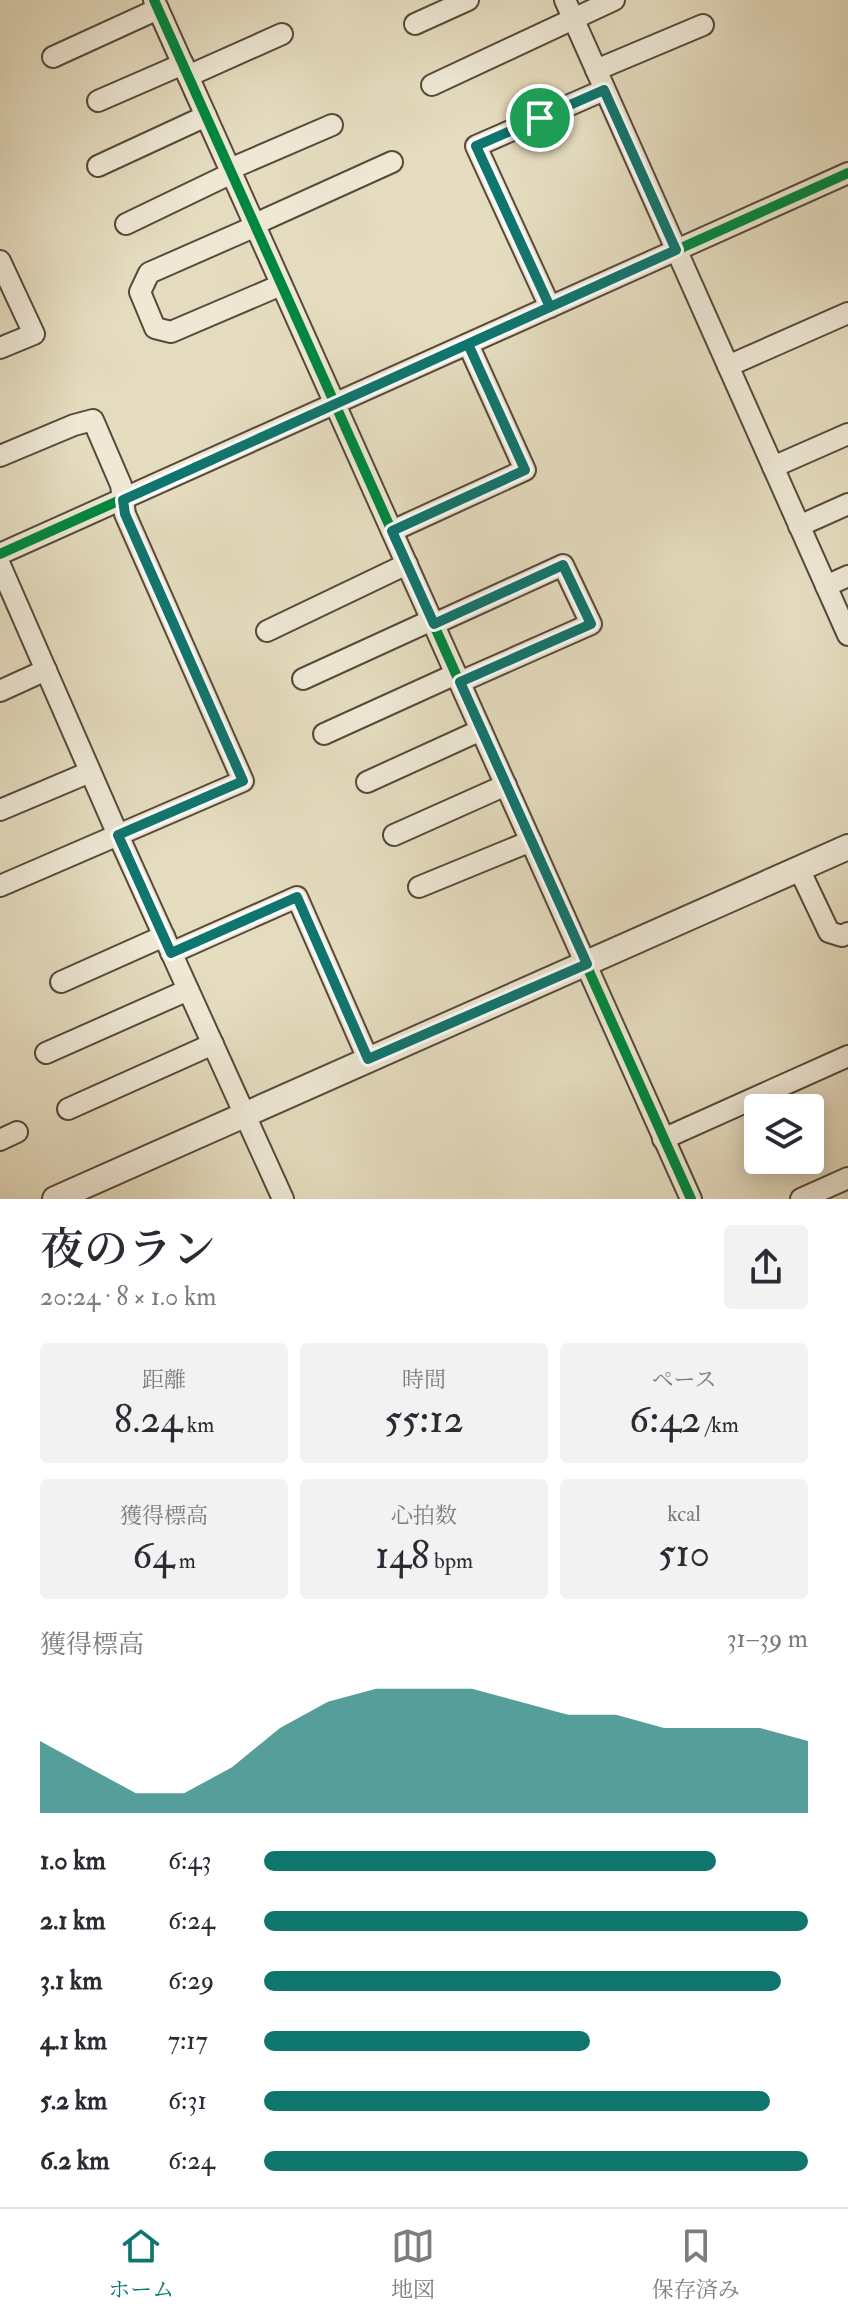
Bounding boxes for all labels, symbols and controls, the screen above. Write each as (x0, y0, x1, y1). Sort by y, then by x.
pin (506, 84, 574, 152)
icon: arrive (518, 96, 562, 140)
map controls (744, 1094, 824, 1174)
button: layers (744, 1094, 824, 1174)
text: 夜のラン (40, 1223, 216, 1278)
button: share (724, 1225, 808, 1309)
text: 20:24 · 8 × 1.0 km (40, 1281, 216, 1313)
text: 距離 (142, 1366, 186, 1394)
text: 時間 (402, 1366, 446, 1394)
text: ペース (652, 1366, 716, 1394)
text: 8.24 (114, 1394, 182, 1445)
text: 55:12 (384, 1394, 464, 1445)
text: 6:42 (629, 1394, 701, 1445)
text: km (182, 1411, 214, 1439)
text: /km (701, 1411, 739, 1439)
text: kcal (667, 1500, 701, 1528)
text: 獲得標高 (120, 1502, 208, 1530)
text: 心拍数 (391, 1502, 457, 1530)
text: 510 (658, 1528, 710, 1579)
text: 64 (132, 1530, 174, 1581)
text: 148 (375, 1530, 429, 1581)
text: m (174, 1547, 196, 1575)
text: bpm (429, 1547, 473, 1575)
text: 31–39 m (727, 1623, 808, 1655)
text: 獲得標高 (40, 1629, 144, 1661)
text: 1.0 km (40, 1845, 106, 1877)
text: 6:43 (168, 1845, 212, 1877)
text: 2.1 km (40, 1905, 106, 1937)
text: 6:24 (168, 1905, 215, 1937)
text: 3.1 km (40, 1965, 102, 1997)
text: 6:29 (168, 1965, 214, 1997)
text: 4.1 km (40, 2025, 107, 2057)
text: 7:17 (168, 2025, 208, 2057)
text: 5.2 km (40, 2085, 107, 2117)
text: 6:31 (168, 2085, 207, 2117)
text: 6.2 km (40, 2145, 109, 2177)
text: 6:24 (168, 2145, 215, 2177)
tab: ホーム (108, 2224, 174, 2304)
tab: 地図 (391, 2224, 435, 2304)
tab: 保存済み (652, 2224, 740, 2304)

